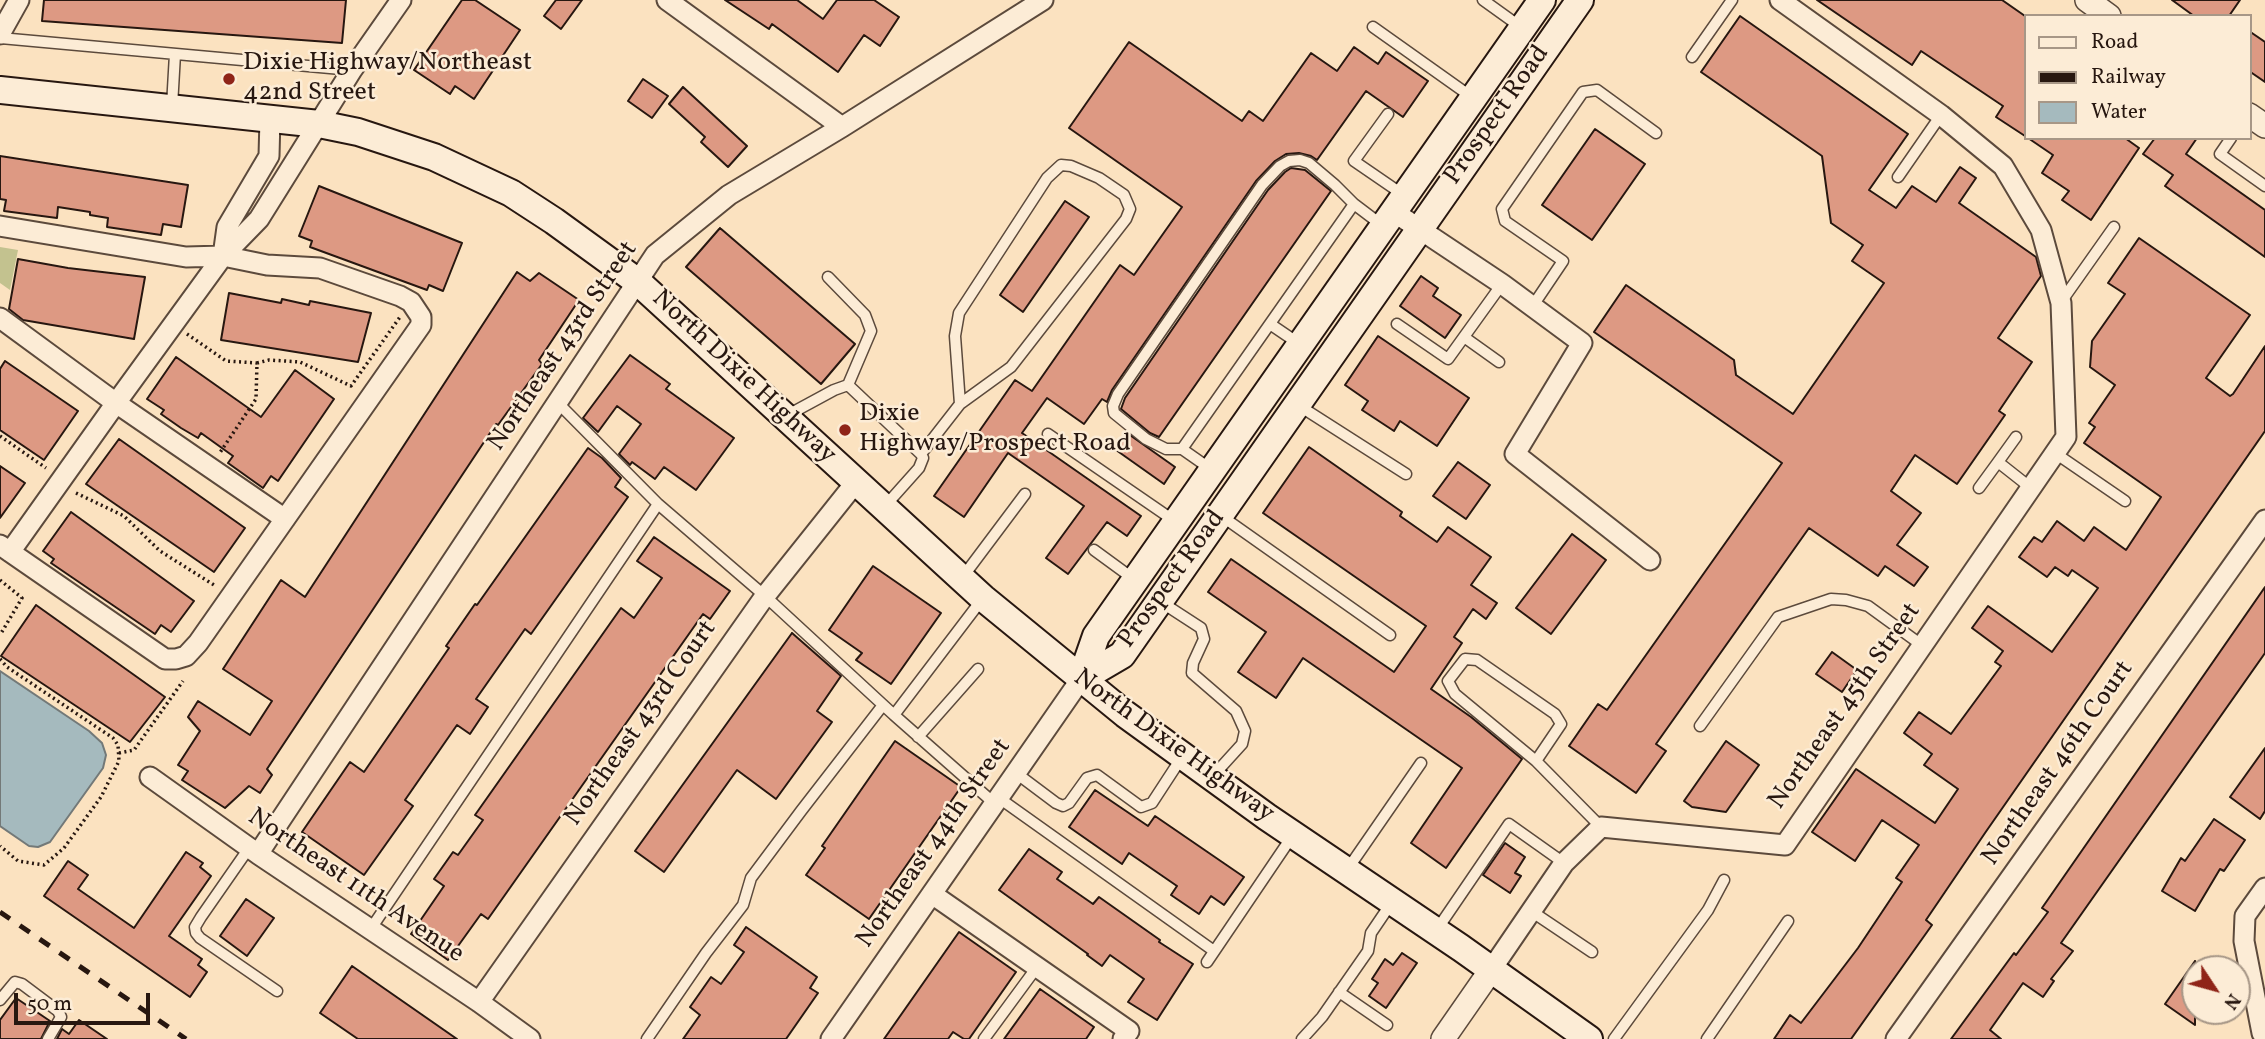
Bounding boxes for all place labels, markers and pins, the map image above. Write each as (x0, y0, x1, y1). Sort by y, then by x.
place label: Dixie Highway/Northeast 42nd Street (243, 48, 532, 110)
marker: Dixie Highway/Northeast 42nd Street (221, 71, 237, 87)
place label: Dixie Highway/Prospect Road (859, 399, 1131, 460)
marker: Dixie Highway/Prospect Road (837, 422, 853, 438)

